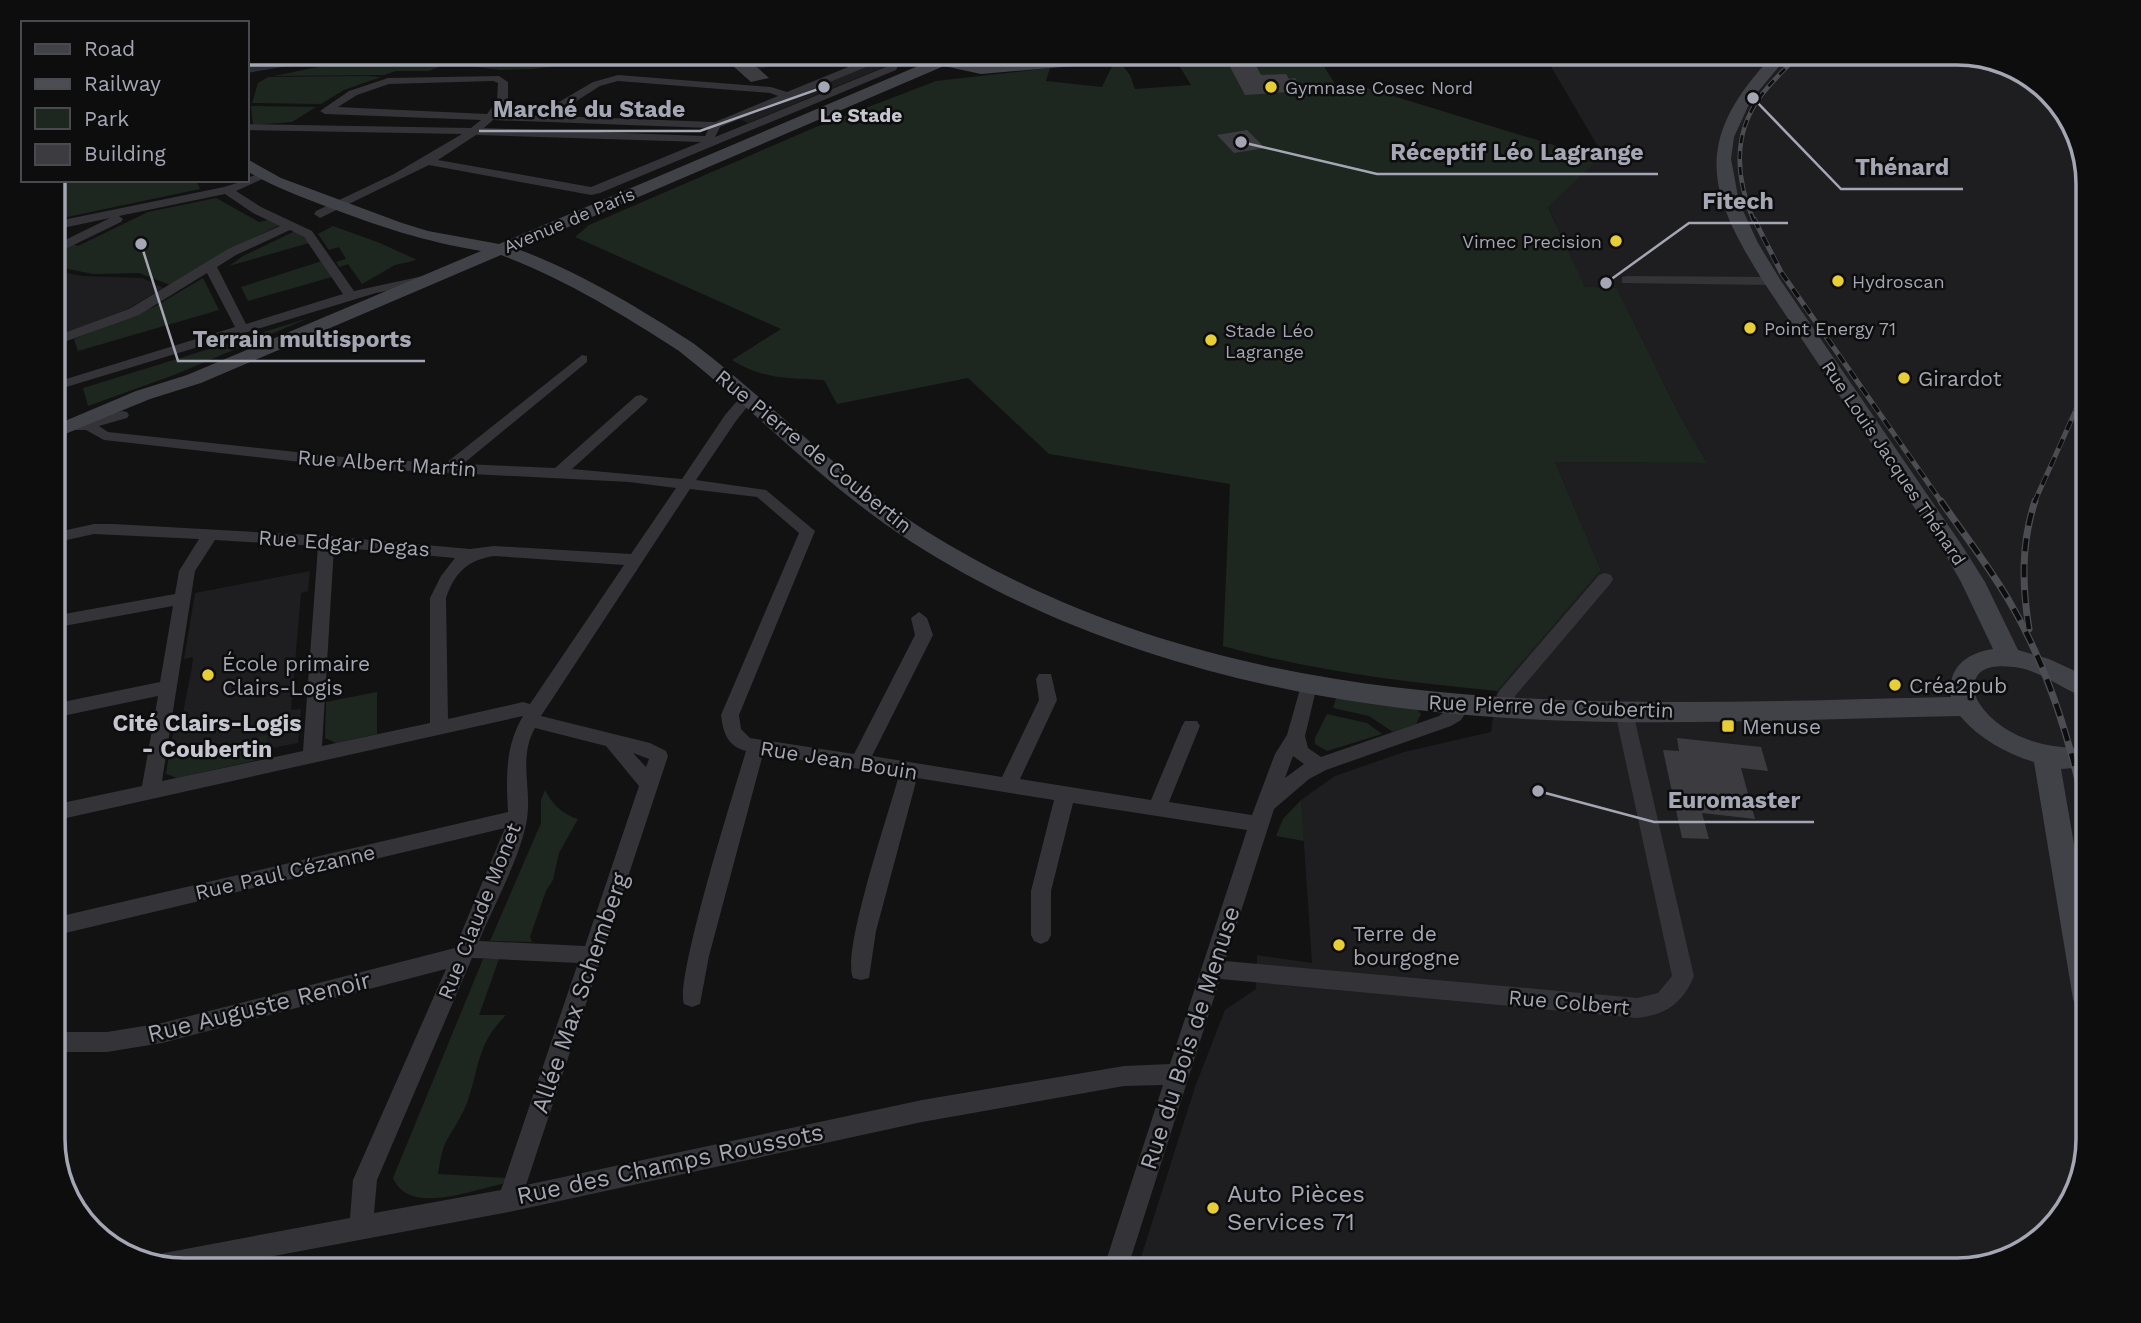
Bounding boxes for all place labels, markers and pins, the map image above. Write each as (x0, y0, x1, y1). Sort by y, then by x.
place label: Gymnase Cosec Nord (1285, 77, 1473, 98)
marker: Gymnase Cosec Nord (1263, 79, 1279, 95)
callout: Marché du Stade (479, 87, 700, 131)
callout: Réceptif Léo Lagrange (1377, 130, 1658, 174)
callout: Thénard (1841, 145, 1963, 189)
callout: Fitech (1689, 179, 1788, 223)
place label: Vimec Precision (1462, 231, 1602, 252)
marker: Vimec Precision (1608, 233, 1624, 249)
place label: Hydroscan (1852, 271, 1945, 292)
marker: Hydroscan (1830, 273, 1846, 289)
callout: Terrain multisports (178, 317, 425, 361)
place label: Point Energy 71 (1764, 318, 1896, 339)
place label: Stade Léo Lagrange (1225, 320, 1314, 362)
marker: Point Energy 71 (1742, 320, 1758, 336)
marker: Stade Léo Lagrange (1203, 332, 1219, 348)
place label: Girardot (1918, 366, 2002, 391)
marker: Girardot (1896, 370, 1912, 386)
place label: École primaire Clairs-Logis (222, 651, 370, 700)
marker: École primaire Clairs-Logis (200, 667, 216, 683)
place label: Créa2pub (1909, 673, 2007, 698)
marker: Créa2pub (1887, 677, 1903, 693)
place label: Menuse (1742, 714, 1821, 739)
marker: Menuse (1720, 718, 1736, 734)
callout: Euromaster (1654, 778, 1814, 822)
place label: Terre de bourgogne (1353, 921, 1460, 970)
marker: Terre de bourgogne (1331, 937, 1347, 953)
place label: Auto Pièces Services 71 (1227, 1180, 1365, 1236)
marker: Auto Pièces Services 71 (1205, 1200, 1221, 1216)

